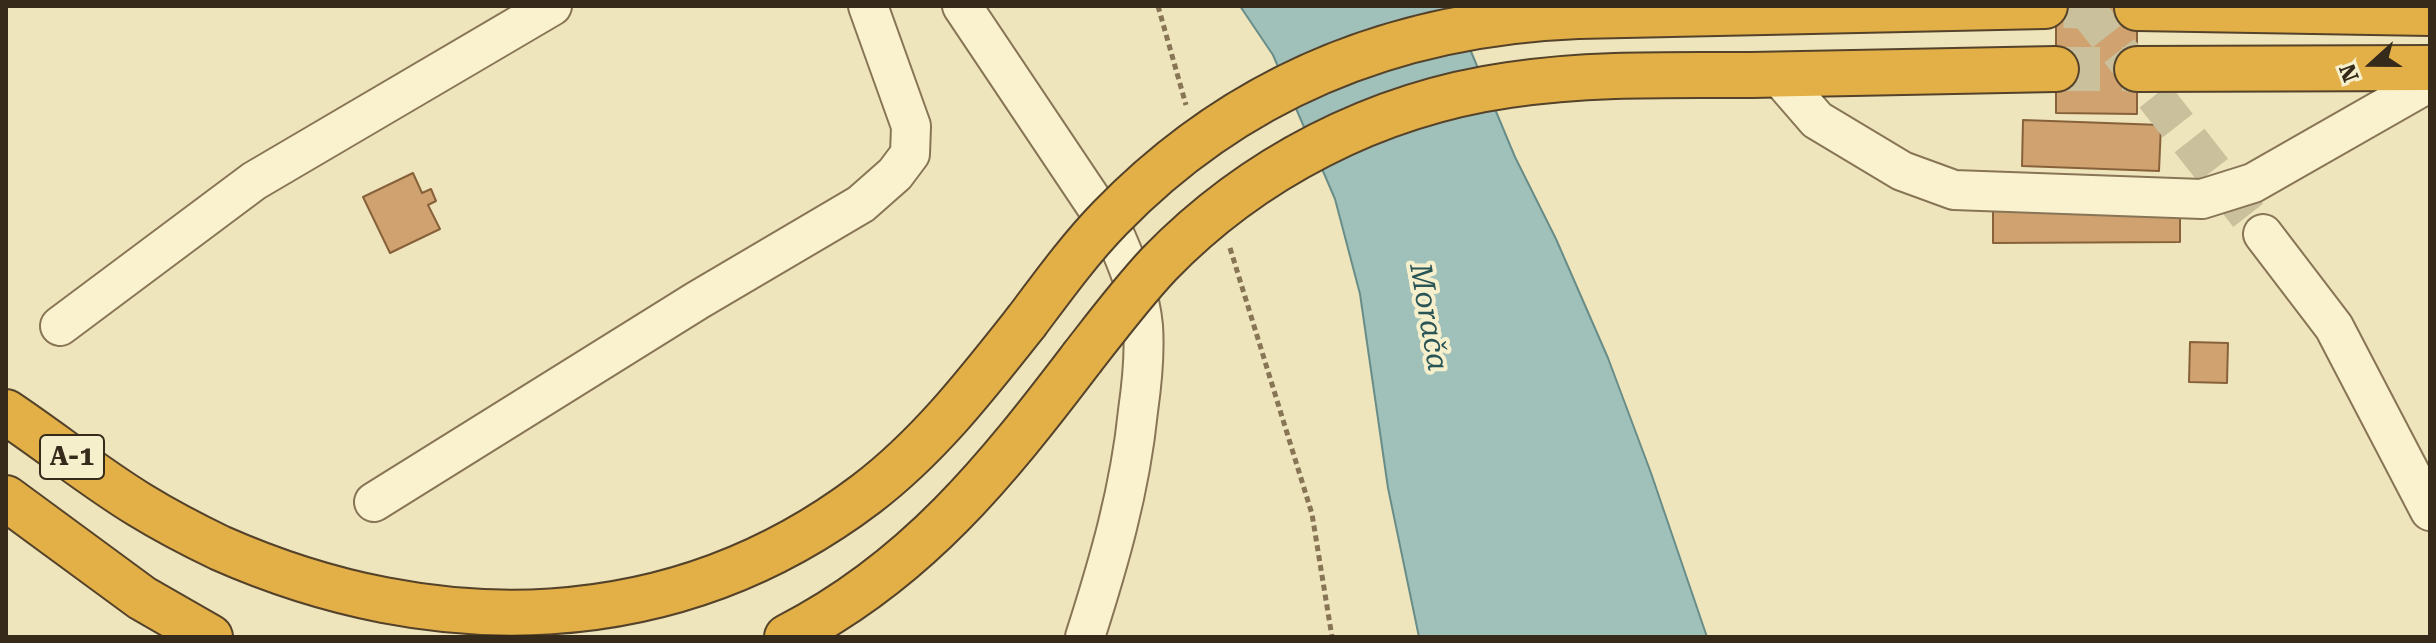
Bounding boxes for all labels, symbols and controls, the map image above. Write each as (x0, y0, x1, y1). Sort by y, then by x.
north arrow (2332, 24, 2412, 104)
text: N (2334, 60, 2364, 85)
water label: Morača (1401, 260, 1455, 374)
road number: A-1 (40, 435, 104, 479)

